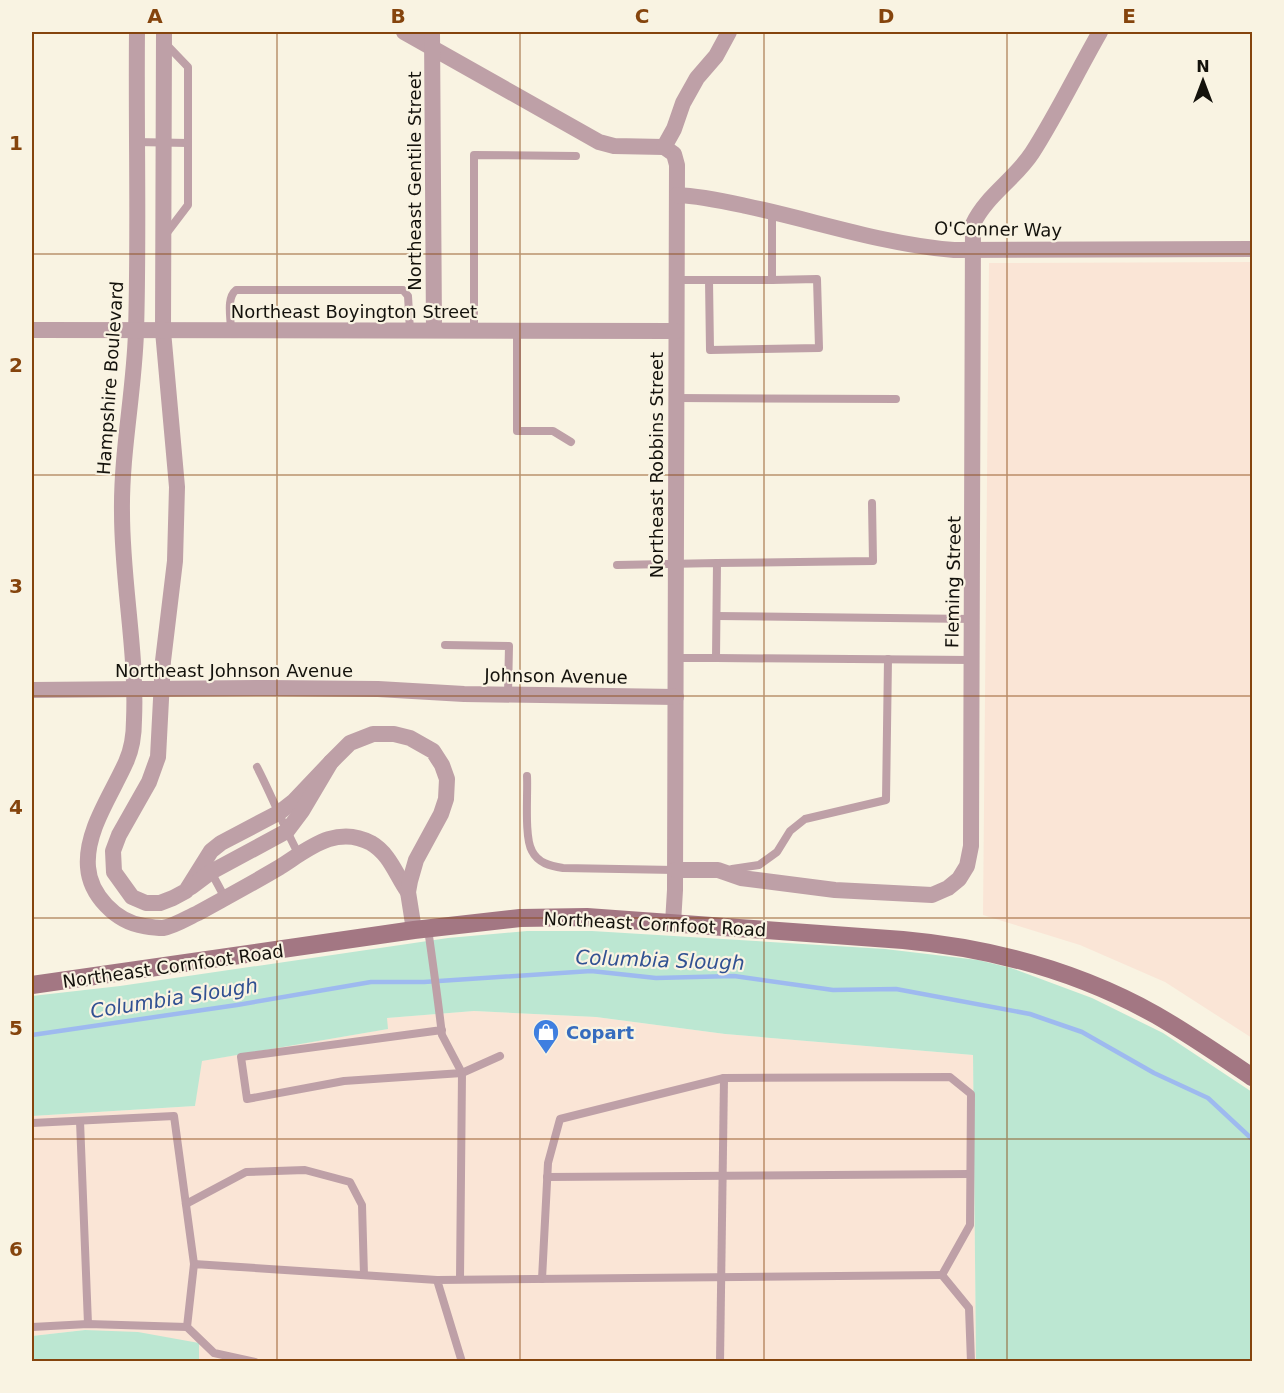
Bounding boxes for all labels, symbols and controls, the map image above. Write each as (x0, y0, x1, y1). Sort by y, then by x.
text: A (147, 4, 163, 28)
text: B (390, 4, 406, 28)
text: C (635, 4, 649, 28)
text: D (878, 4, 894, 28)
text: E (1122, 4, 1136, 28)
north arrow (1173, 51, 1233, 111)
text: N (1196, 57, 1210, 76)
street label: Northeast Gentile Street (404, 71, 425, 291)
text: 1 (9, 131, 23, 155)
street label: O'Conner Way (934, 217, 1063, 241)
street label: Hampshire Boulevard (93, 280, 127, 476)
street label: Northeast Boyington Street (231, 301, 477, 322)
street label: Northeast Robbins Street (646, 352, 667, 578)
text: 2 (9, 353, 23, 377)
street label: Fleming Street (941, 516, 965, 648)
text: 3 (9, 574, 23, 598)
street label: Northeast Johnson Avenue (115, 660, 353, 681)
street label: Johnson Avenue (483, 664, 628, 688)
text: 4 (9, 795, 23, 819)
street label: Northeast Cornfoot Road (543, 908, 767, 940)
street label: Northeast Cornfoot Road (61, 940, 285, 992)
water label: Columbia Slough (575, 945, 745, 975)
water label: Columbia Slough (89, 973, 259, 1023)
text: 5 (9, 1016, 23, 1040)
shop icon: Copart (531, 1017, 561, 1055)
place label: Copart (566, 1022, 634, 1043)
text: 6 (9, 1237, 23, 1261)

